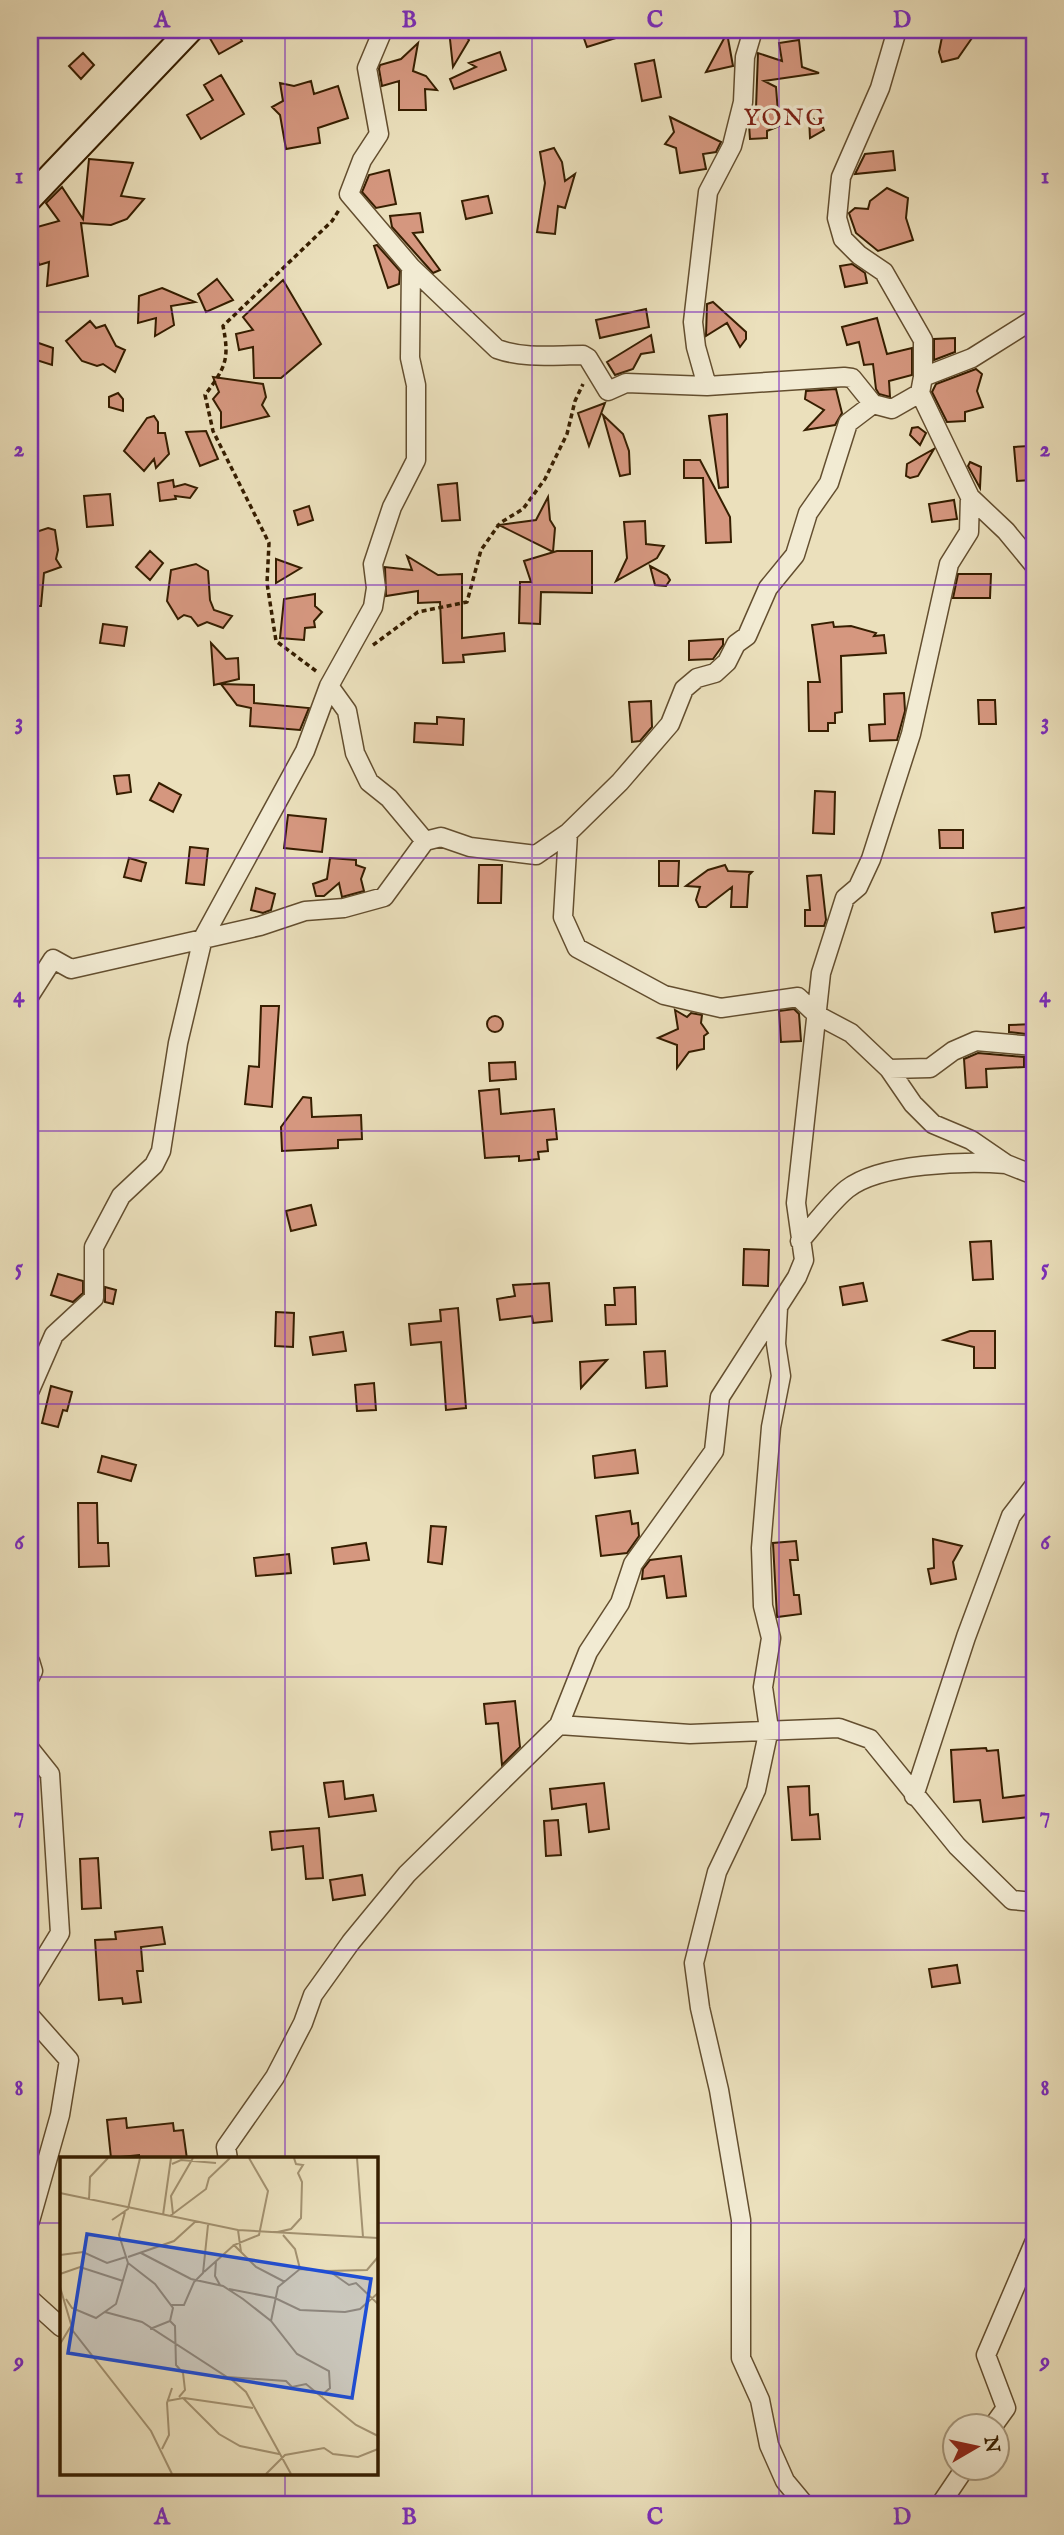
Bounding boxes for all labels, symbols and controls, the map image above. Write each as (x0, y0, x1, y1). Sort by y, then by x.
text: A (153, 6, 171, 35)
text: B (401, 6, 417, 35)
text: C (647, 6, 664, 35)
text: D (893, 6, 911, 35)
district label: YONG (743, 103, 827, 134)
text: 1 (15, 162, 23, 191)
text: 1 (1041, 162, 1049, 191)
text: 2 (14, 435, 25, 464)
text: 2 (1040, 435, 1051, 464)
text: 3 (15, 708, 23, 737)
text: 3 (1041, 708, 1049, 737)
text: 4 (13, 981, 25, 1010)
text: 4 (1039, 981, 1051, 1010)
text: 5 (15, 1254, 24, 1283)
text: 5 (1041, 1254, 1050, 1283)
text: 6 (14, 1528, 25, 1557)
text: 6 (1040, 1528, 1051, 1557)
text: 7 (14, 1801, 24, 1830)
text: 7 (1040, 1801, 1050, 1830)
text: 8 (14, 2074, 24, 2103)
text: 8 (1040, 2074, 1050, 2103)
inset map (60, 2157, 378, 2476)
text: 9 (13, 2347, 24, 2376)
text: 9 (1039, 2347, 1050, 2376)
north arrow (942, 2412, 1012, 2482)
text: N (978, 2434, 1004, 2455)
text: A (153, 2503, 171, 2532)
text: B (401, 2503, 417, 2532)
text: C (647, 2503, 664, 2532)
text: D (893, 2503, 911, 2532)

